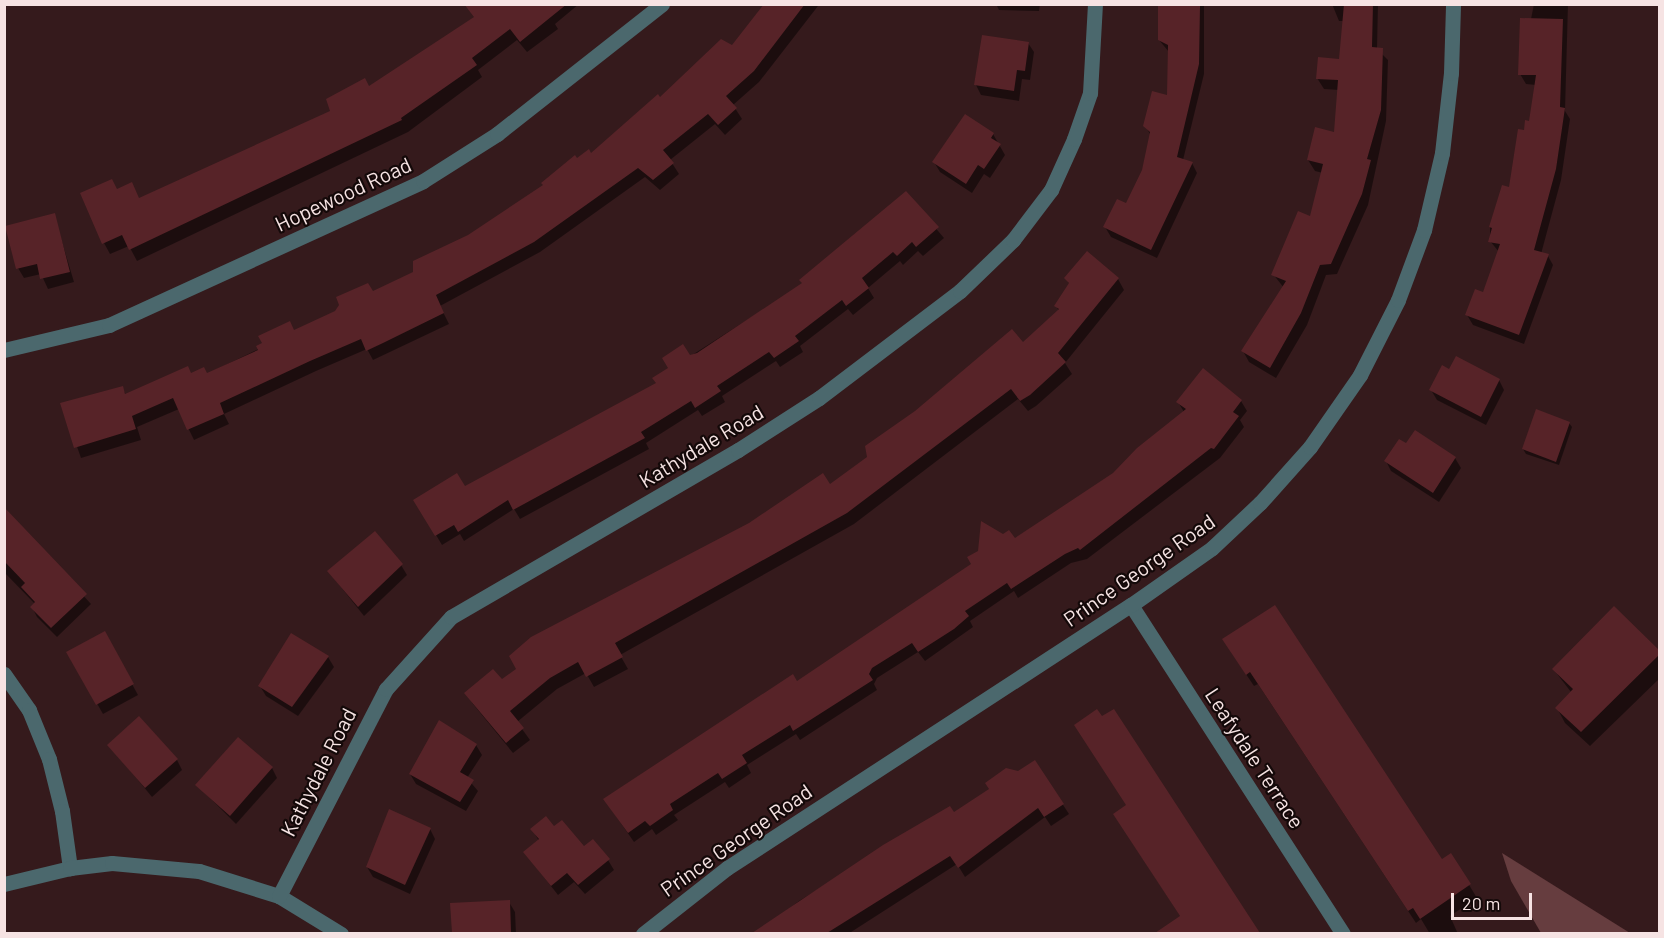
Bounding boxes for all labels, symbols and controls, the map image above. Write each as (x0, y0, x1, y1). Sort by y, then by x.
street label: Hopewood Road (271, 151, 415, 237)
street label: Kathydale Road (634, 399, 768, 493)
street label: Prince George Road (1059, 508, 1219, 632)
street label: Leafydale Terrace (1200, 683, 1310, 833)
street label: Kathydale Road (275, 704, 361, 840)
street label: Prince George Road (656, 778, 816, 902)
scale bar (1454, 881, 1535, 919)
text: 20 m (1462, 892, 1500, 914)

